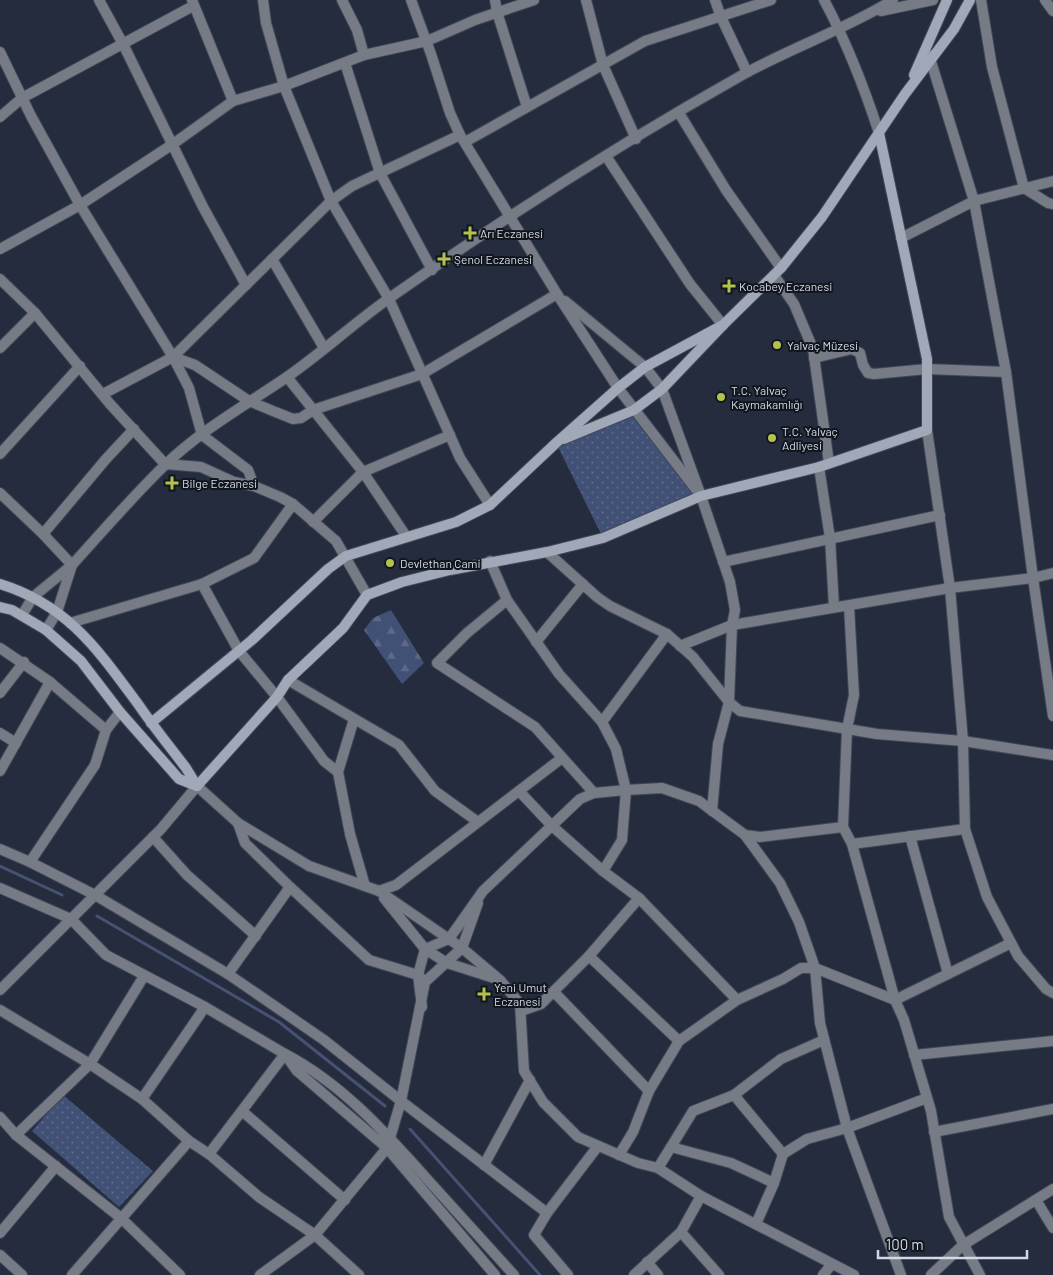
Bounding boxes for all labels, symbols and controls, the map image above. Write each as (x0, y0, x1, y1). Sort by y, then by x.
place label: Arı Eczanesi (480, 226, 543, 240)
marker: Arı Eczanesi (464, 227, 476, 239)
place label: Şenol Eczanesi (454, 252, 532, 266)
marker: Şenol Eczanesi (438, 253, 450, 265)
place label: Kocabey Eczanesi (739, 279, 832, 293)
marker: Kocabey Eczanesi (723, 280, 735, 292)
place label: Yalvaç Müzesi (787, 338, 858, 352)
marker: Yalvaç Müzesi (771, 339, 783, 351)
place label: T.C. Yalvaç Kaymakamlığı (731, 383, 802, 411)
marker: T.C. Yalvaç Kaymakamlığı (715, 391, 727, 403)
place label: T.C. Yalvaç Adliyesi (782, 424, 838, 452)
marker: T.C. Yalvaç Adliyesi (766, 432, 778, 444)
place label: Bilge Eczanesi (182, 476, 257, 490)
marker: Bilge Eczanesi (166, 477, 178, 489)
place label: Devlethan Cami (400, 556, 481, 570)
marker: Devlethan Cami (384, 557, 396, 569)
place label: Yeni Umut Eczanesi (494, 980, 547, 1008)
marker: Yeni Umut Eczanesi (478, 988, 490, 1000)
scale bar (878, 1228, 1027, 1260)
text: 100 m (886, 1235, 924, 1253)

